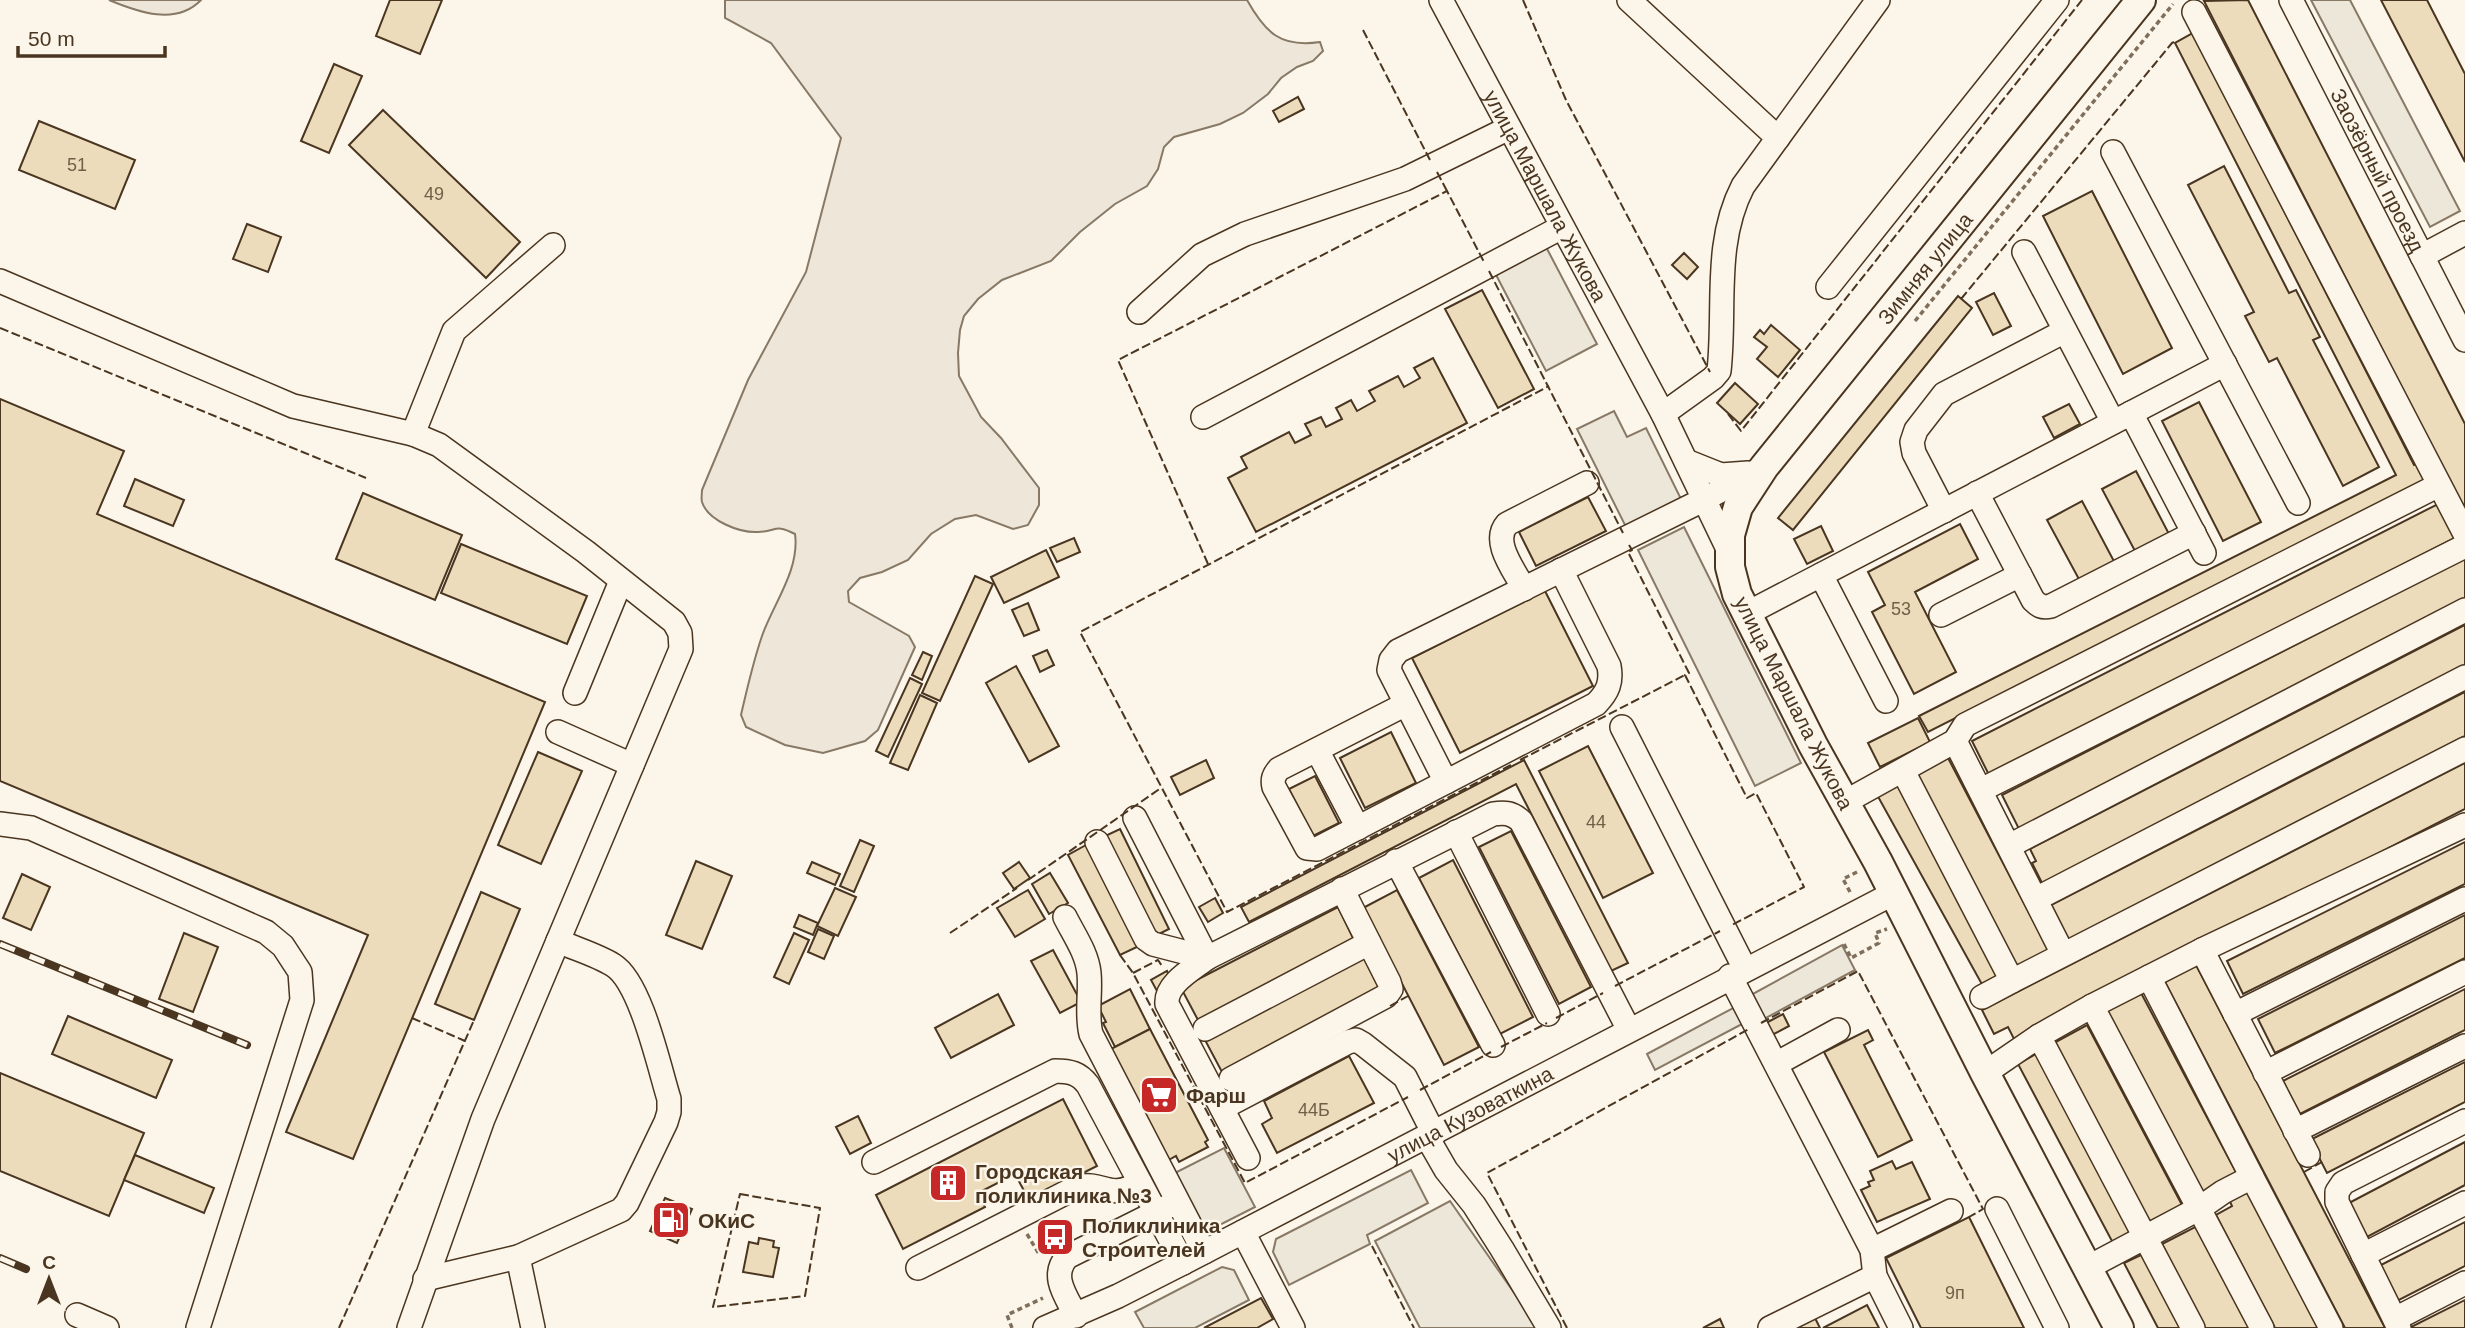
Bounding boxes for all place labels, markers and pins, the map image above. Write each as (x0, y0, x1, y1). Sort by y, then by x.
supermarket icon: Фарш (1138, 1074, 1180, 1116)
place label: Фарш (1186, 1084, 1246, 1107)
place label: Городская поликлиника №3 (975, 1160, 1152, 1207)
building icon: Городская поликлиника №3 (927, 1162, 969, 1204)
fuel station icon: ОКиС (650, 1199, 692, 1241)
place label: ОКиС (698, 1209, 755, 1232)
place label: Поликлиника Строителей (1082, 1214, 1221, 1261)
bus stop icon: Поликлиника Строителей (1034, 1216, 1076, 1258)

